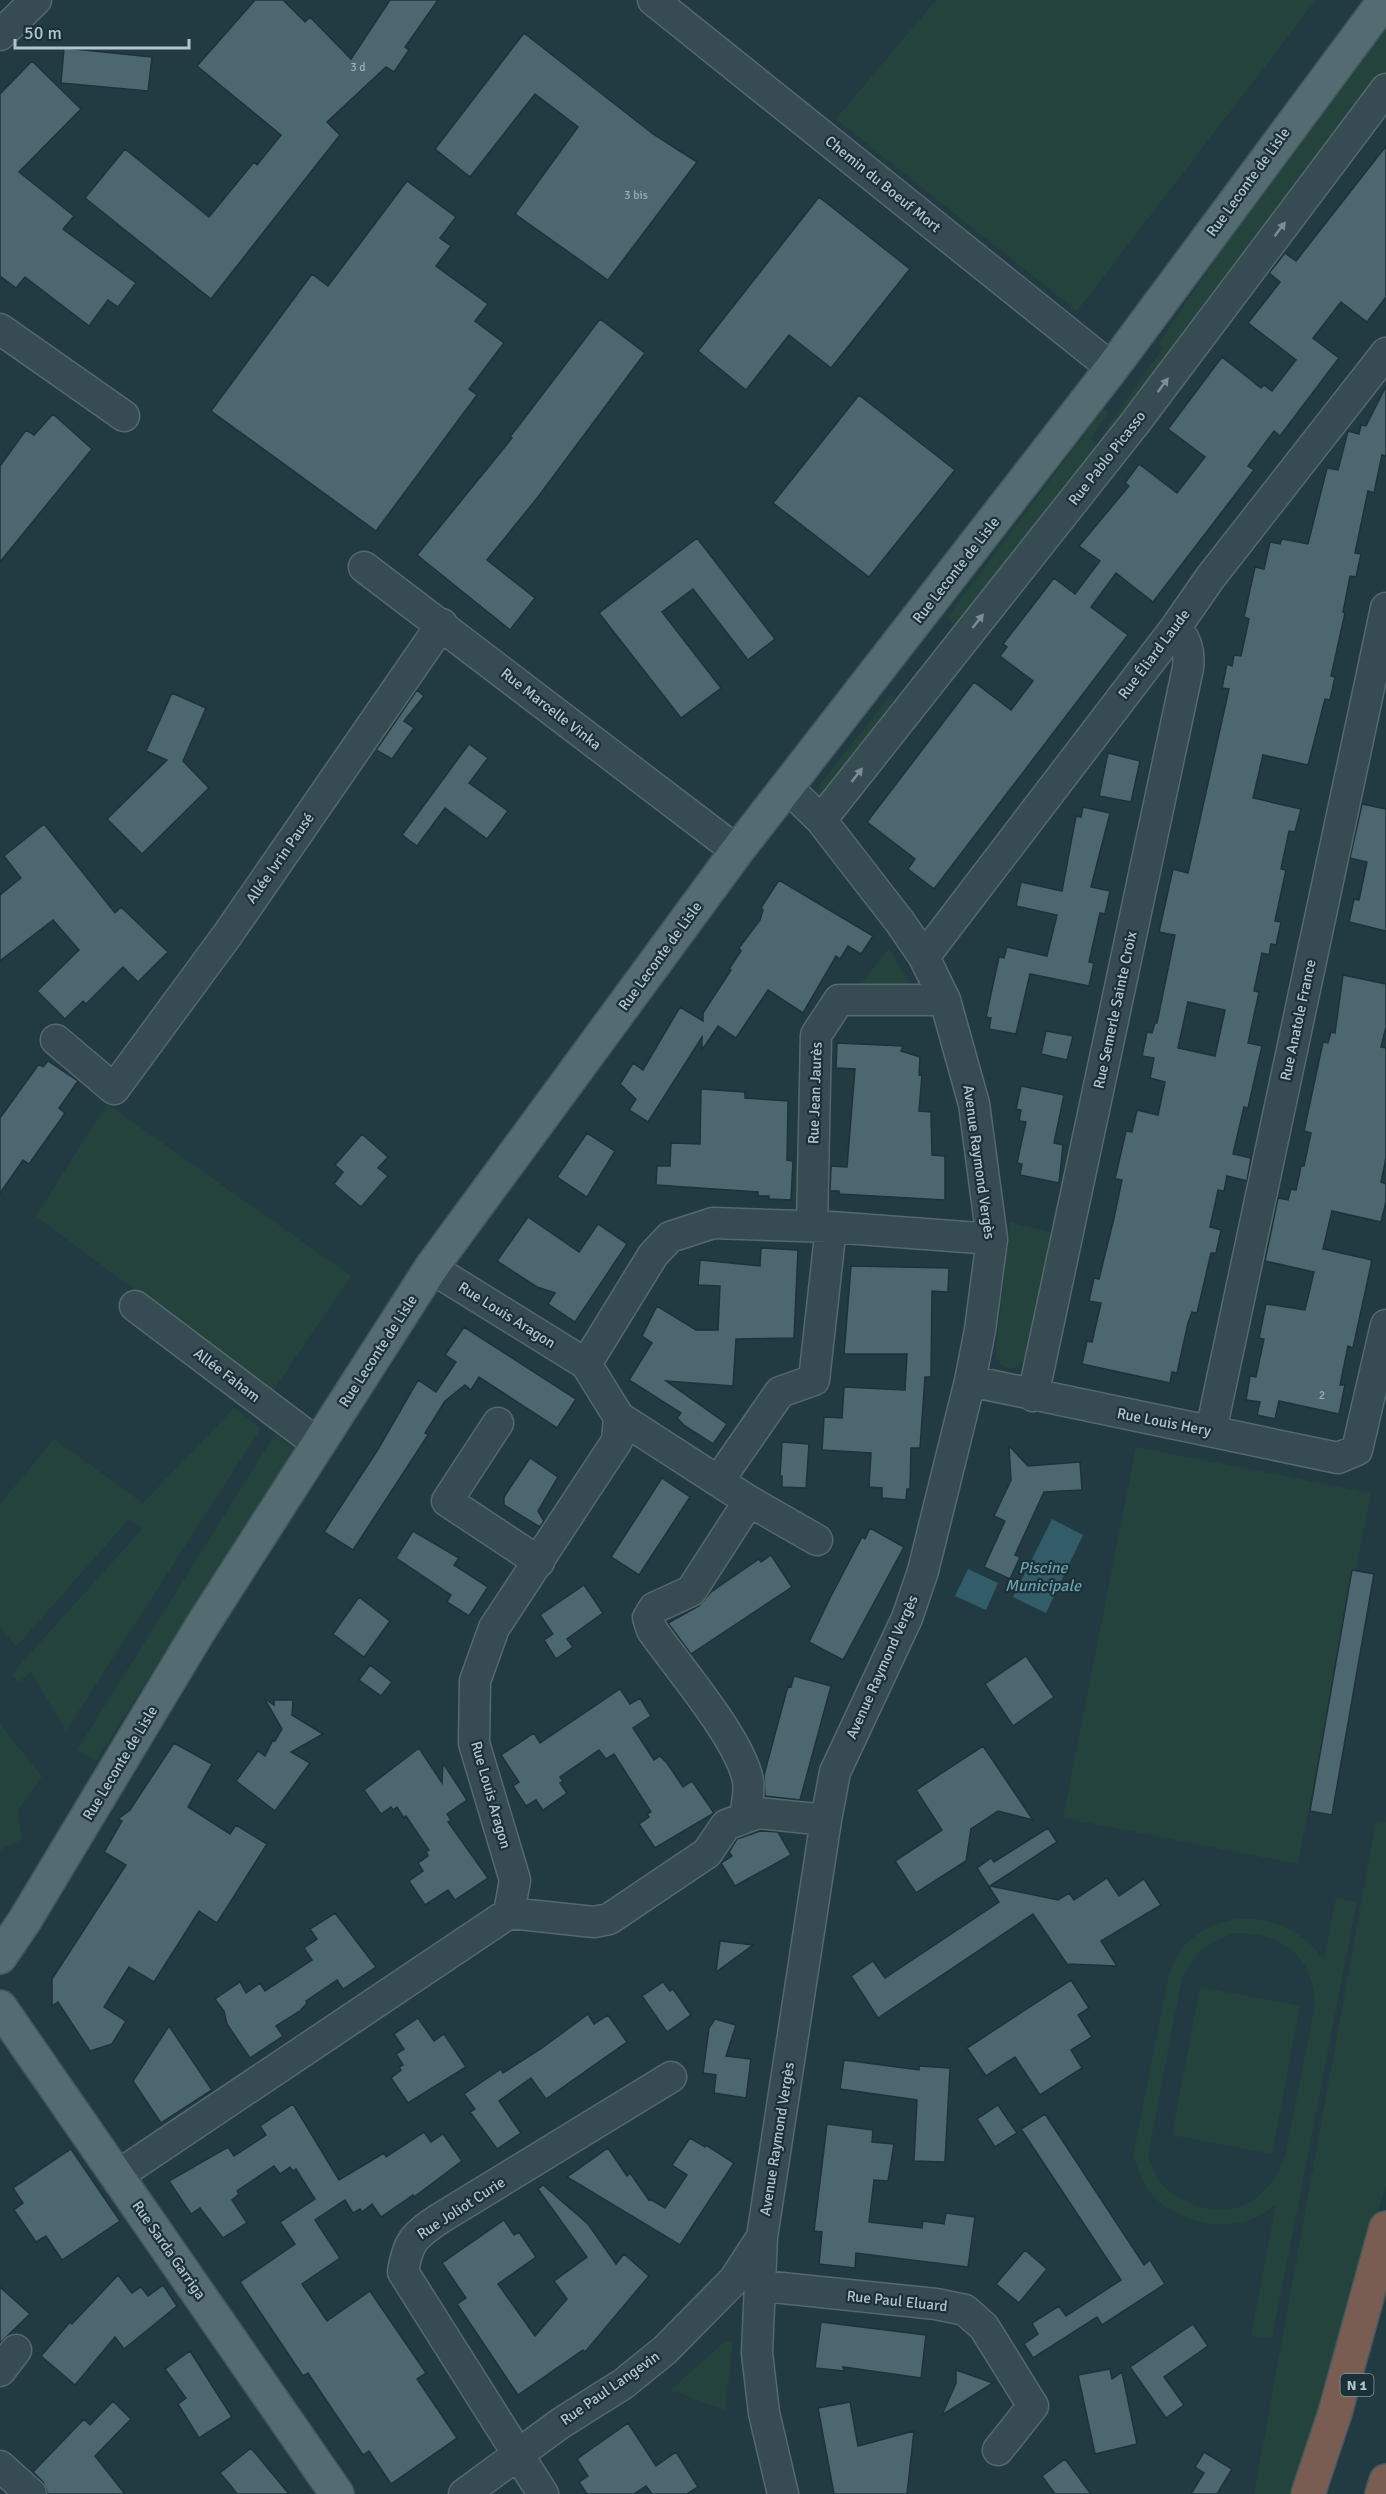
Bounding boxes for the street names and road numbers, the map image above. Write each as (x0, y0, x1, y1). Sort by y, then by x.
street label: Rue Leconte de Lisle (1202, 124, 1294, 240)
street label: Chemin du Boeuf Mort (822, 132, 944, 236)
street label: Rue Pablo Picasso (1065, 407, 1150, 509)
street label: Rue Leconte de Lisle (909, 513, 1003, 627)
street label: Rue Éliard Laude (1114, 605, 1194, 702)
street label: Rue Marcelle Vinka (497, 664, 605, 754)
street label: Allée Ivrin Pausé (242, 809, 318, 907)
street label: Rue Leconte de Lisle (614, 898, 706, 1014)
street label: Rue Semerle Sainte Croix (1089, 929, 1141, 1090)
street label: Rue Anatole France (1276, 958, 1320, 1082)
street label: Rue Jean Jaurès (804, 1041, 826, 1145)
street label: Avenue Raymond Vergès (959, 1084, 999, 1241)
street label: Rue Louis Aragon (455, 1278, 559, 1352)
street label: Rue Leconte de Lisle (335, 1291, 421, 1411)
street label: Allée Faham (190, 1344, 264, 1406)
street label: Rue Louis Hery (1115, 1404, 1213, 1440)
street label: Avenue Raymond Vergès (842, 1592, 922, 1742)
street label: Rue Leconte de Lisle (79, 1703, 161, 1823)
street label: Rue Louis Aragon (467, 1739, 515, 1851)
street label: Avenue Raymond Vergès (756, 2060, 798, 2217)
street label: Rue Joliot Curie (414, 2173, 508, 2243)
street label: Rue Sarda Garriga (128, 2197, 210, 2303)
street label: Rue Paul Eluard (846, 2287, 948, 2315)
street label: Rue Paul Langevin (557, 2347, 663, 2429)
road number: N 1 (1340, 2374, 1374, 2396)

